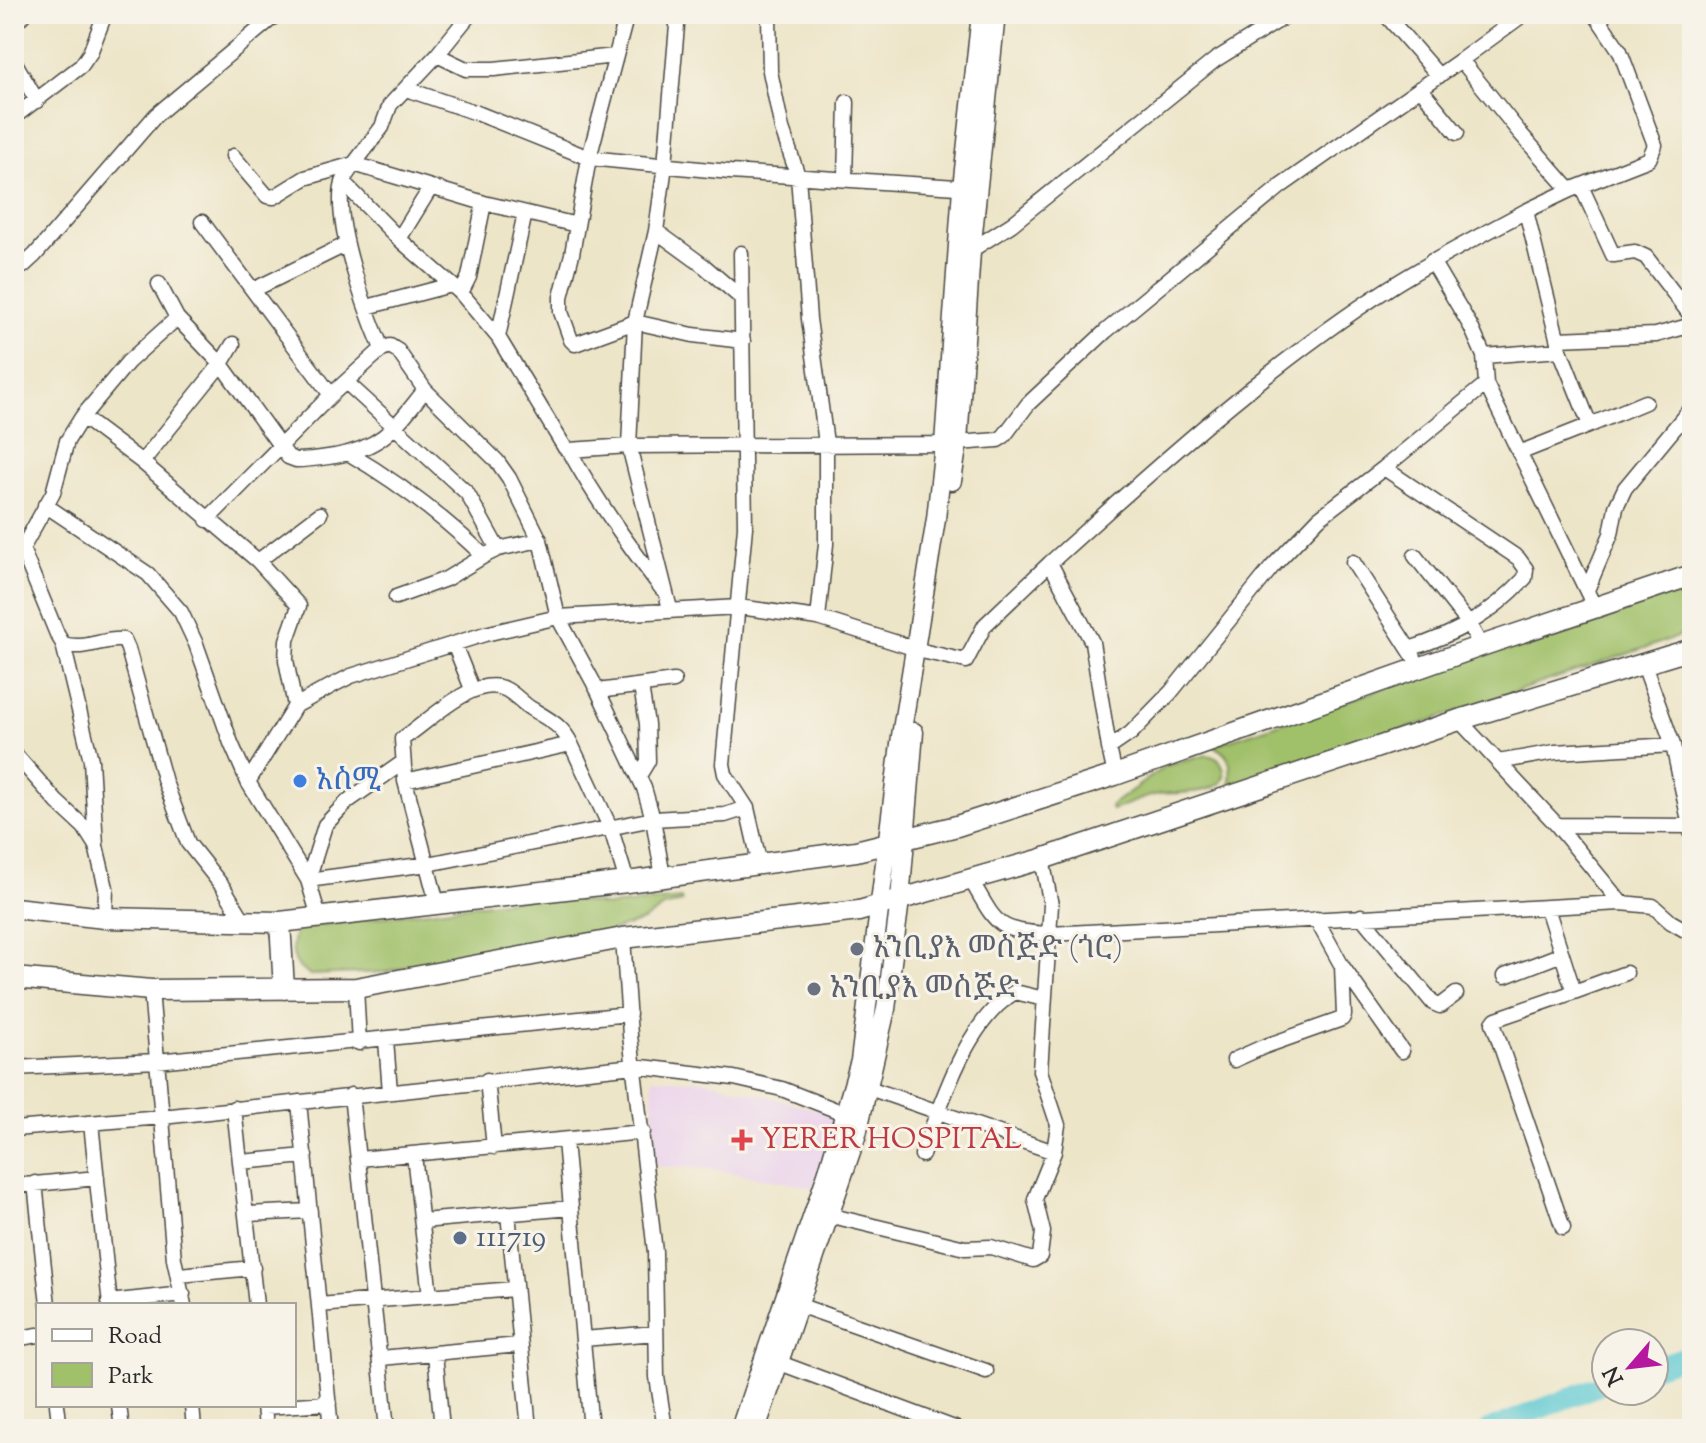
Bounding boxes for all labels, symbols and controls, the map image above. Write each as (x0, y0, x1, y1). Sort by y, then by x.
place label: አስሚ (316, 760, 382, 803)
marker: አስሚ (291, 772, 309, 790)
place label: አንቢያእ መስጅድ (ጎሮ) (873, 928, 1123, 971)
marker: አንቢያእ መስጅድ (ጎሮ) (848, 940, 866, 958)
place label: አንቢያእ መስጅድ (830, 968, 1019, 1011)
marker: አንቢያእ መስጅድ (805, 980, 823, 998)
place label: YERER HOSPITAL (760, 1119, 1022, 1162)
marker: YERER HOSPITAL (731, 1129, 753, 1151)
place label: 111719 (476, 1217, 546, 1260)
marker: 111719 (451, 1229, 469, 1247)
legend (36, 1303, 296, 1407)
text: Road (108, 1320, 162, 1354)
north arrow (1590, 1327, 1670, 1407)
text: N (1597, 1359, 1633, 1390)
text: Park (108, 1360, 154, 1394)

